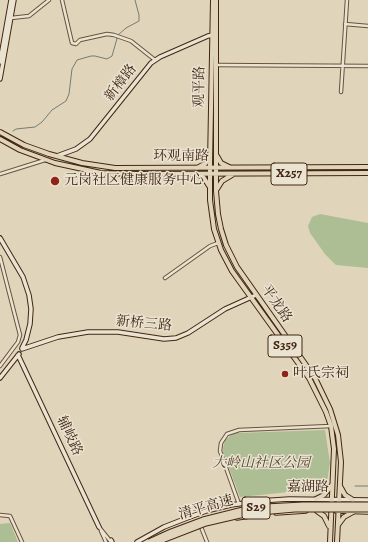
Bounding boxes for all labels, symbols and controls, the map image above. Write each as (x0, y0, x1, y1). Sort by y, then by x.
street label: 新樟路 (101, 61, 141, 105)
street label: 观平路 (191, 66, 209, 108)
street label: 环观南路 (153, 149, 209, 165)
road number: X257 (271, 163, 307, 185)
place label: 元岗社区健康服务中心 (64, 173, 204, 189)
marker: 元岗社区健康服务中心 (49, 175, 61, 187)
street label: 平龙路 (257, 282, 295, 326)
street label: 新桥三路 (115, 313, 173, 335)
road number: S359 (268, 335, 302, 357)
place label: 叶氏宗祠 (293, 366, 349, 382)
marker: 叶氏宗祠 (280, 369, 290, 379)
street label: 辅岐路 (53, 413, 85, 459)
park label: 大岭山社区公园 (212, 456, 310, 472)
street label: 嘉湖路 (287, 480, 329, 496)
street label: 清平高速 (177, 492, 235, 524)
road number: S29 (242, 497, 270, 519)

